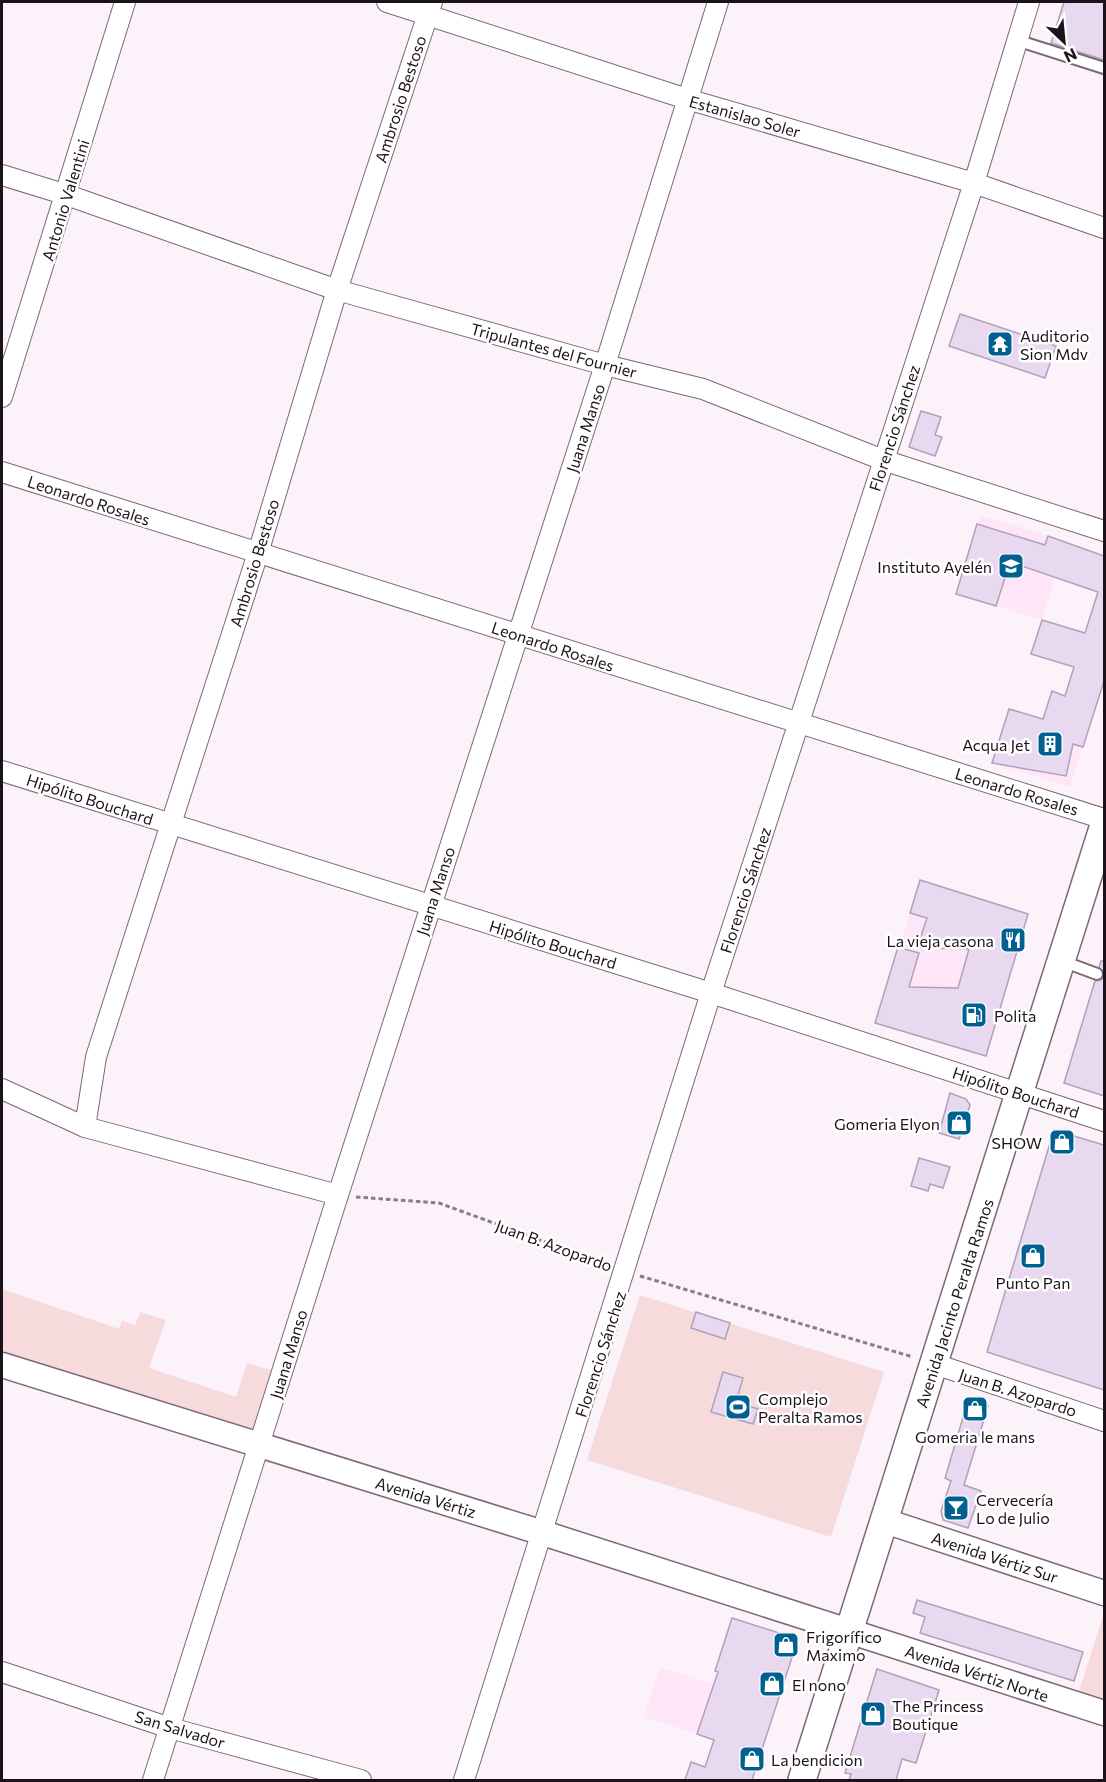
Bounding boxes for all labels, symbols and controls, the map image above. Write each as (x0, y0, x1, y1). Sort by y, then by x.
north arrow (1034, 12, 1094, 72)
street label: Ambrosio Bestoso (370, 33, 430, 165)
text: N (1061, 45, 1080, 67)
street label: Estanislao Soler (687, 91, 804, 141)
street label: Antonio Valentini (37, 137, 93, 263)
street label: Tripulantes del Fournier (469, 319, 640, 381)
place label: Auditorio Sion Mdv (1020, 326, 1089, 363)
temple icon: Auditorio Sion Mdv (985, 329, 1015, 359)
street label: Florencio Sánchez (865, 362, 923, 493)
street label: Juana Manso (562, 381, 608, 475)
street label: Leonardo Rosales (25, 471, 153, 529)
street label: Ambrosio Bestoso (226, 497, 282, 629)
school or university icon: Instituto Ayelén (996, 551, 1026, 581)
place label: Instituto Ayelén (877, 557, 992, 576)
street label: Leonardo Rosales (489, 617, 617, 675)
building icon: Acqua Jet (1035, 729, 1065, 759)
place label: Acqua Jet (962, 735, 1030, 754)
street label: Leonardo Rosales (953, 763, 1081, 819)
street label: Hipólito Bouchard (24, 770, 156, 828)
street label: Florencio Sánchez (716, 824, 774, 955)
street label: Juana Manso (412, 844, 458, 938)
street label: Hipólito Bouchard (487, 916, 619, 972)
restaurant icon: La vieja casona (998, 925, 1028, 955)
place label: La vieja casona (886, 931, 994, 950)
fuel station icon: Polita (959, 1000, 989, 1030)
place label: Polita (994, 1006, 1036, 1025)
street label: Hipólito Bouchard (950, 1063, 1082, 1121)
shop icon: Gomeria Elyon (944, 1108, 974, 1138)
place label: Gomeria Elyon (834, 1114, 940, 1133)
shop icon: SHOW (1047, 1127, 1077, 1157)
place label: SHOW (992, 1133, 1042, 1152)
street label: Avenida Jacinto Peralta Ramos (911, 1196, 997, 1410)
street label: Juan B. Azopardo (493, 1215, 615, 1275)
shop icon: Punto Pan (1018, 1241, 1048, 1271)
place label: Punto Pan (996, 1273, 1070, 1292)
street label: Florencio Sánchez (571, 1288, 629, 1419)
street label: Juana Manso (265, 1307, 311, 1401)
street label: Juan B. Azopardo (957, 1364, 1079, 1420)
place label: Complejo Peralta Ramos (758, 1389, 863, 1426)
sports icon: Complejo Peralta Ramos (723, 1392, 753, 1422)
shop icon: Gomeria le mans (960, 1394, 990, 1424)
place label: Gomeria le mans (915, 1427, 1035, 1446)
street label: Avenida Vértiz (373, 1473, 479, 1521)
place label: Cervecería Lo de Julio (976, 1490, 1053, 1527)
bar icon: Cervecería Lo de Julio (941, 1493, 971, 1523)
street label: Avenida Vértiz Sur (929, 1528, 1061, 1587)
place label: Frigorífico Maximo (806, 1627, 882, 1664)
shop icon: Frigorífico Maximo (771, 1630, 801, 1660)
street label: Avenida Vértiz Norte (903, 1641, 1051, 1705)
shop icon: El nono (757, 1669, 787, 1699)
place label: El nono (792, 1675, 846, 1694)
place label: The Princess Boutique (892, 1696, 984, 1733)
shop icon: The Princess Boutique (858, 1699, 888, 1729)
street label: San Salvador (133, 1706, 228, 1752)
shop icon: La bendicion (737, 1744, 767, 1774)
place label: La bendicion (771, 1750, 863, 1769)

